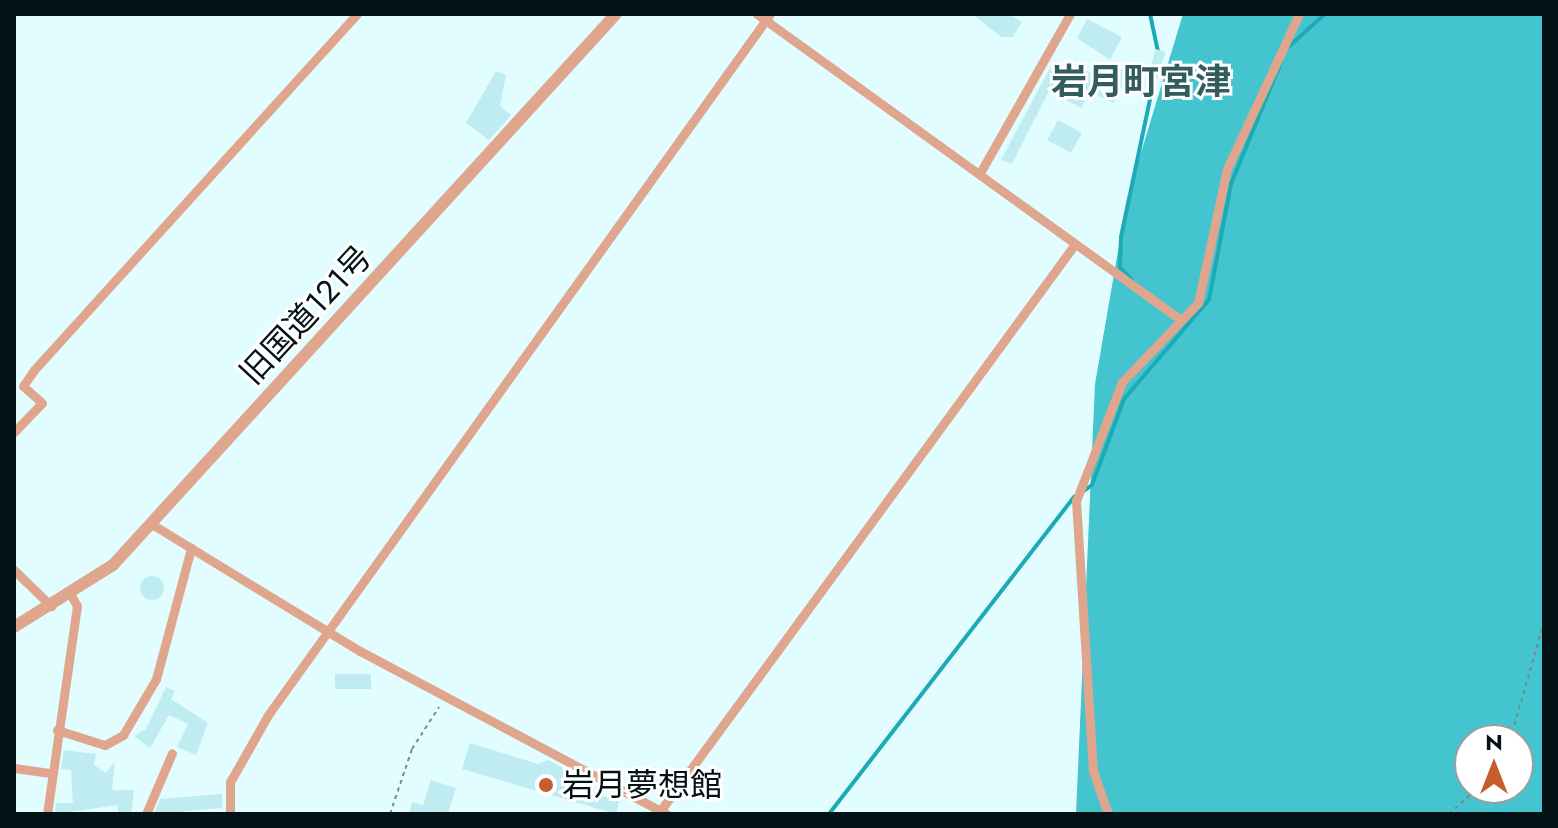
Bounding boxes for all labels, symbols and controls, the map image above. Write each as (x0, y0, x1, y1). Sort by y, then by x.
district label: 岩月町宮津 (1051, 60, 1231, 104)
street label: 旧国道121号 (232, 238, 380, 392)
north arrow (1454, 724, 1534, 804)
text: N (1485, 726, 1503, 758)
place label: 岩月夢想館 (562, 766, 722, 804)
marker: 岩月夢想館 (537, 776, 555, 794)

